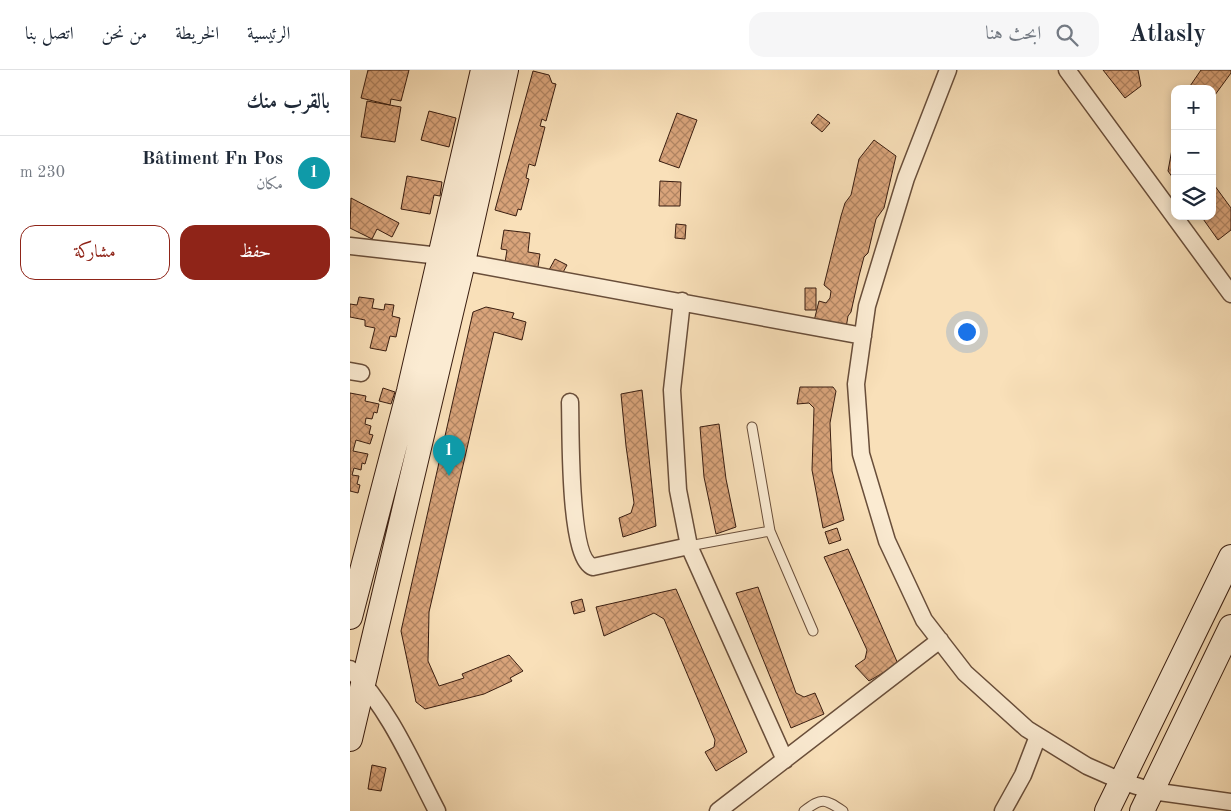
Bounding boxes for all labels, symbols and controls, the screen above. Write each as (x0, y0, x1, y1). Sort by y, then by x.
search box (749, 12, 1099, 57)
icon: search (1053, 21, 1081, 49)
text: Atlasly (1129, 23, 1206, 47)
text: اتصل بنا (25, 25, 74, 43)
text: من نحن (102, 25, 147, 43)
text: الخريطة (175, 25, 219, 43)
text: الرئيسية (247, 25, 290, 43)
text: ابحث هنا (985, 25, 1041, 44)
map controls (1171, 85, 1216, 220)
button: + (1171, 85, 1216, 130)
text: بالقرب منك (247, 92, 330, 113)
button: − (1171, 130, 1216, 175)
text: Bâtiment Fn Pos (142, 150, 283, 169)
text: 230 m (20, 165, 65, 181)
text: 1 (309, 165, 319, 181)
button: layers (1171, 175, 1216, 220)
text: مكان (256, 177, 283, 193)
button: مشاركة (20, 225, 170, 280)
button: حفظ (180, 225, 330, 280)
your location (954, 319, 980, 345)
pin: 1 (433, 435, 465, 476)

